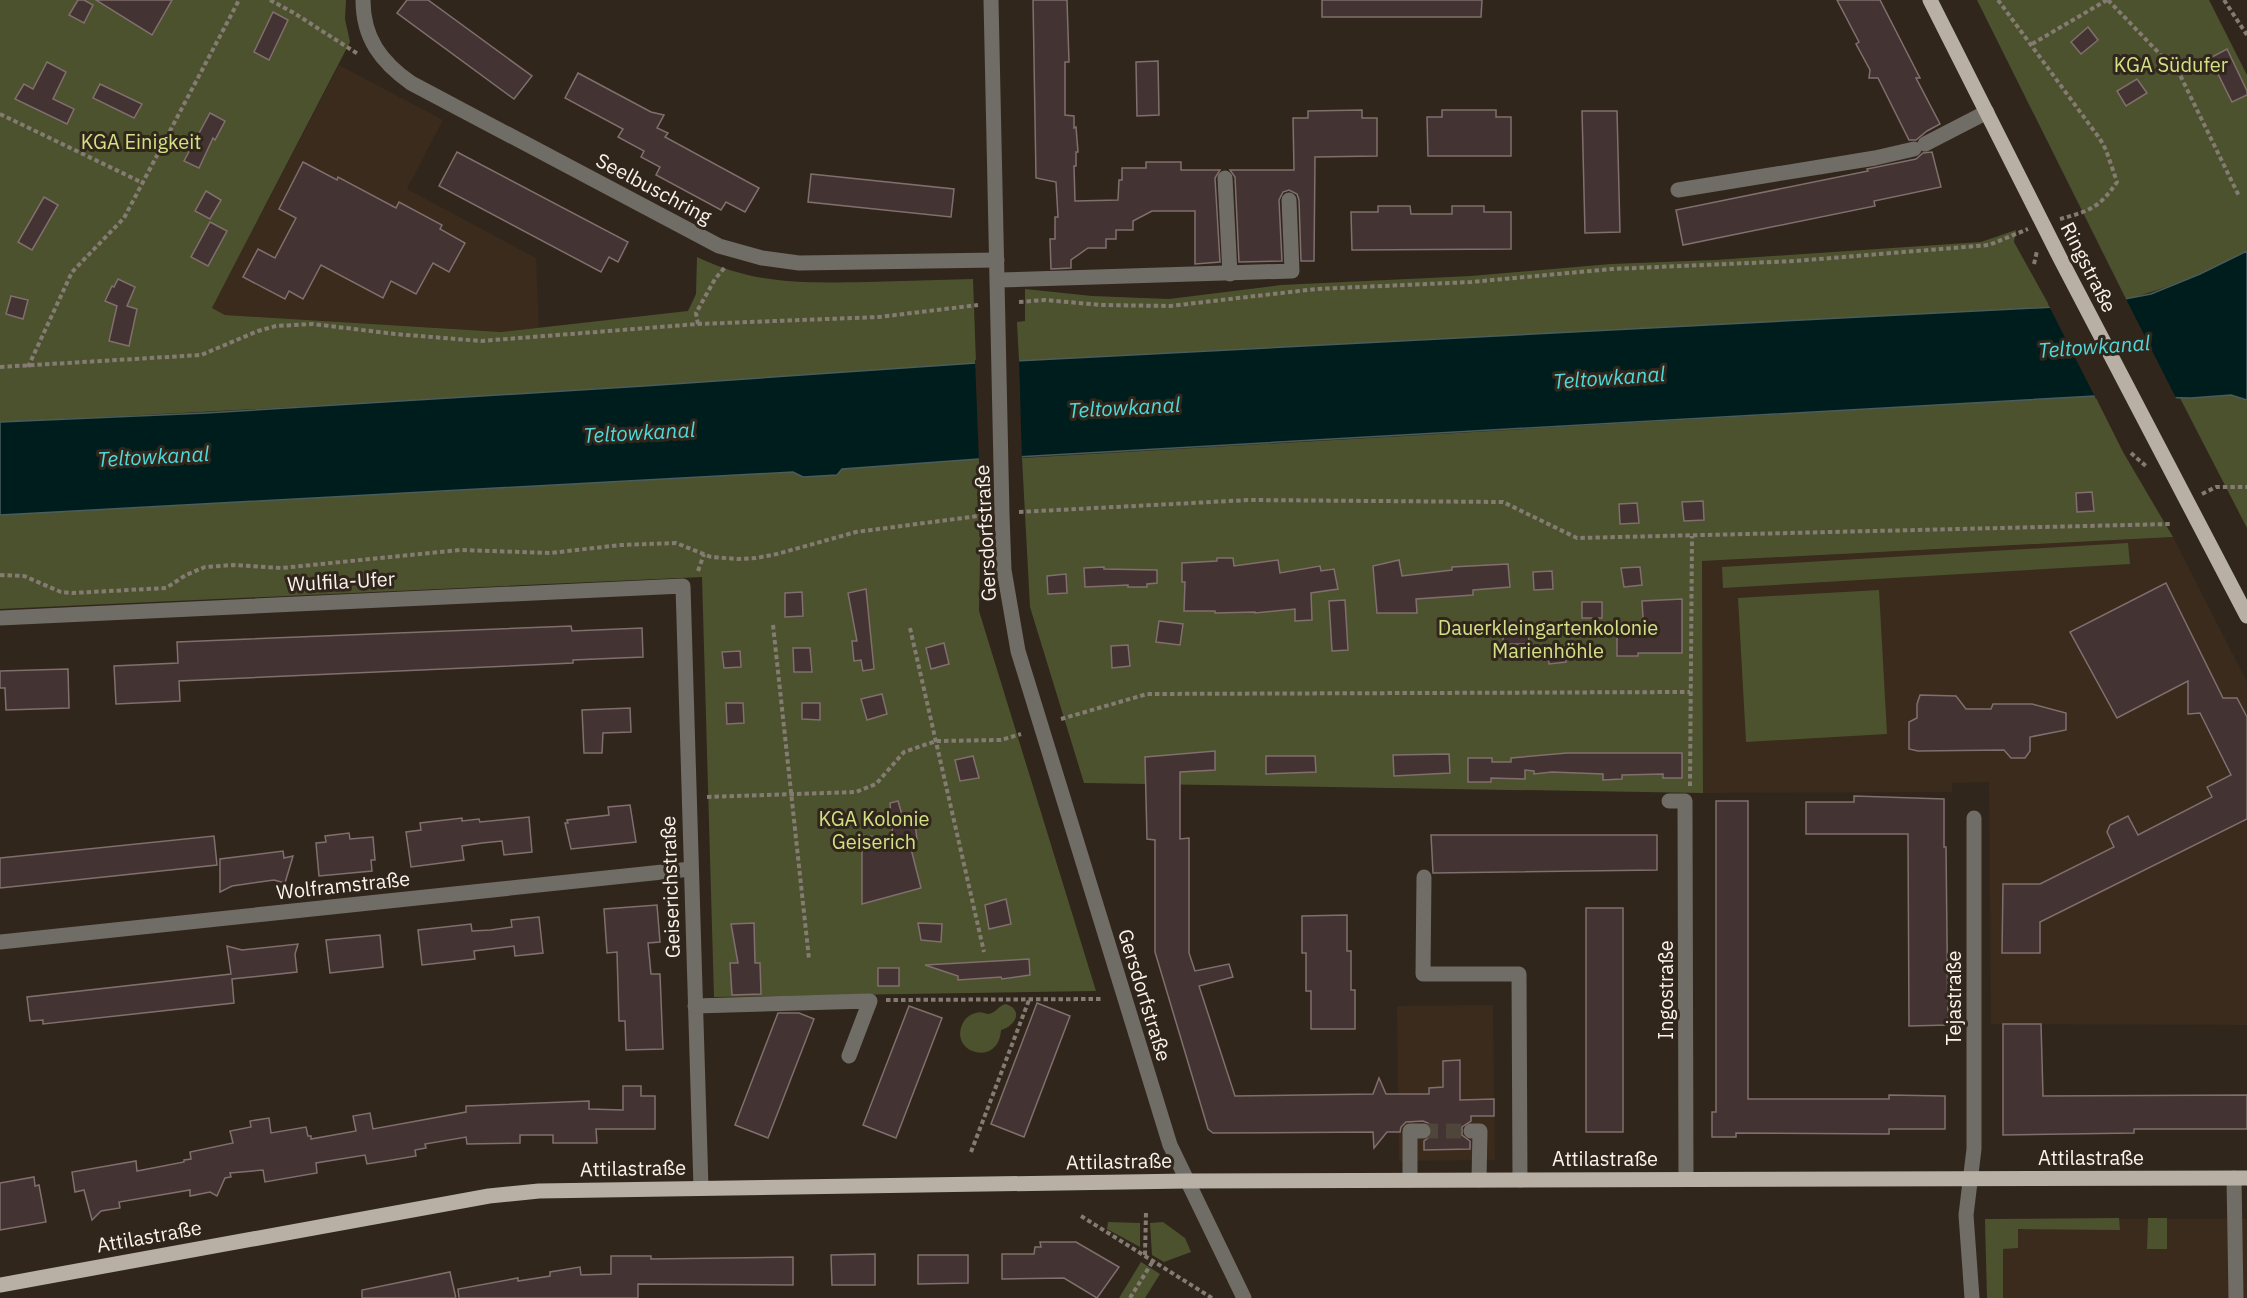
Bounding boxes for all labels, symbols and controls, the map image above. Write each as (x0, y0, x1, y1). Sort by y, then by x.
park label: KGA Südufer (2114, 51, 2228, 78)
park label: KGA Einigkeit (81, 128, 201, 155)
street label: Seelbuschring (591, 146, 717, 230)
street label: Ringstraße (2055, 217, 2123, 317)
water label: Teltowkanal (2037, 328, 2151, 364)
water label: Teltowkanal (1552, 359, 1666, 395)
water label: Teltowkanal (1067, 390, 1181, 424)
water label: Teltowkanal (582, 415, 696, 449)
water label: Teltowkanal (96, 439, 210, 473)
street label: Gersdorfstraße (968, 464, 1002, 602)
street label: Wulfila-Ufer (286, 565, 396, 597)
park label: Dauerkleingartenkolonie Marienhöhle (1438, 614, 1658, 664)
park label: KGA Kolonie Geiserich (819, 805, 930, 855)
street label: Geiserichstraße (654, 815, 686, 959)
street label: Wolframstraße (275, 865, 411, 905)
street label: Gersdorfstraße (1112, 926, 1178, 1064)
street label: Ingostraße (1652, 940, 1679, 1040)
street label: Tejastraße (1940, 950, 1967, 1046)
street label: Attilastraße (2038, 1144, 2144, 1171)
street label: Attilastraße (1552, 1145, 1658, 1172)
street label: Attilastraße (1066, 1147, 1172, 1175)
street label: Attilastraße (580, 1154, 686, 1182)
street label: Attilastraße (94, 1213, 204, 1259)

